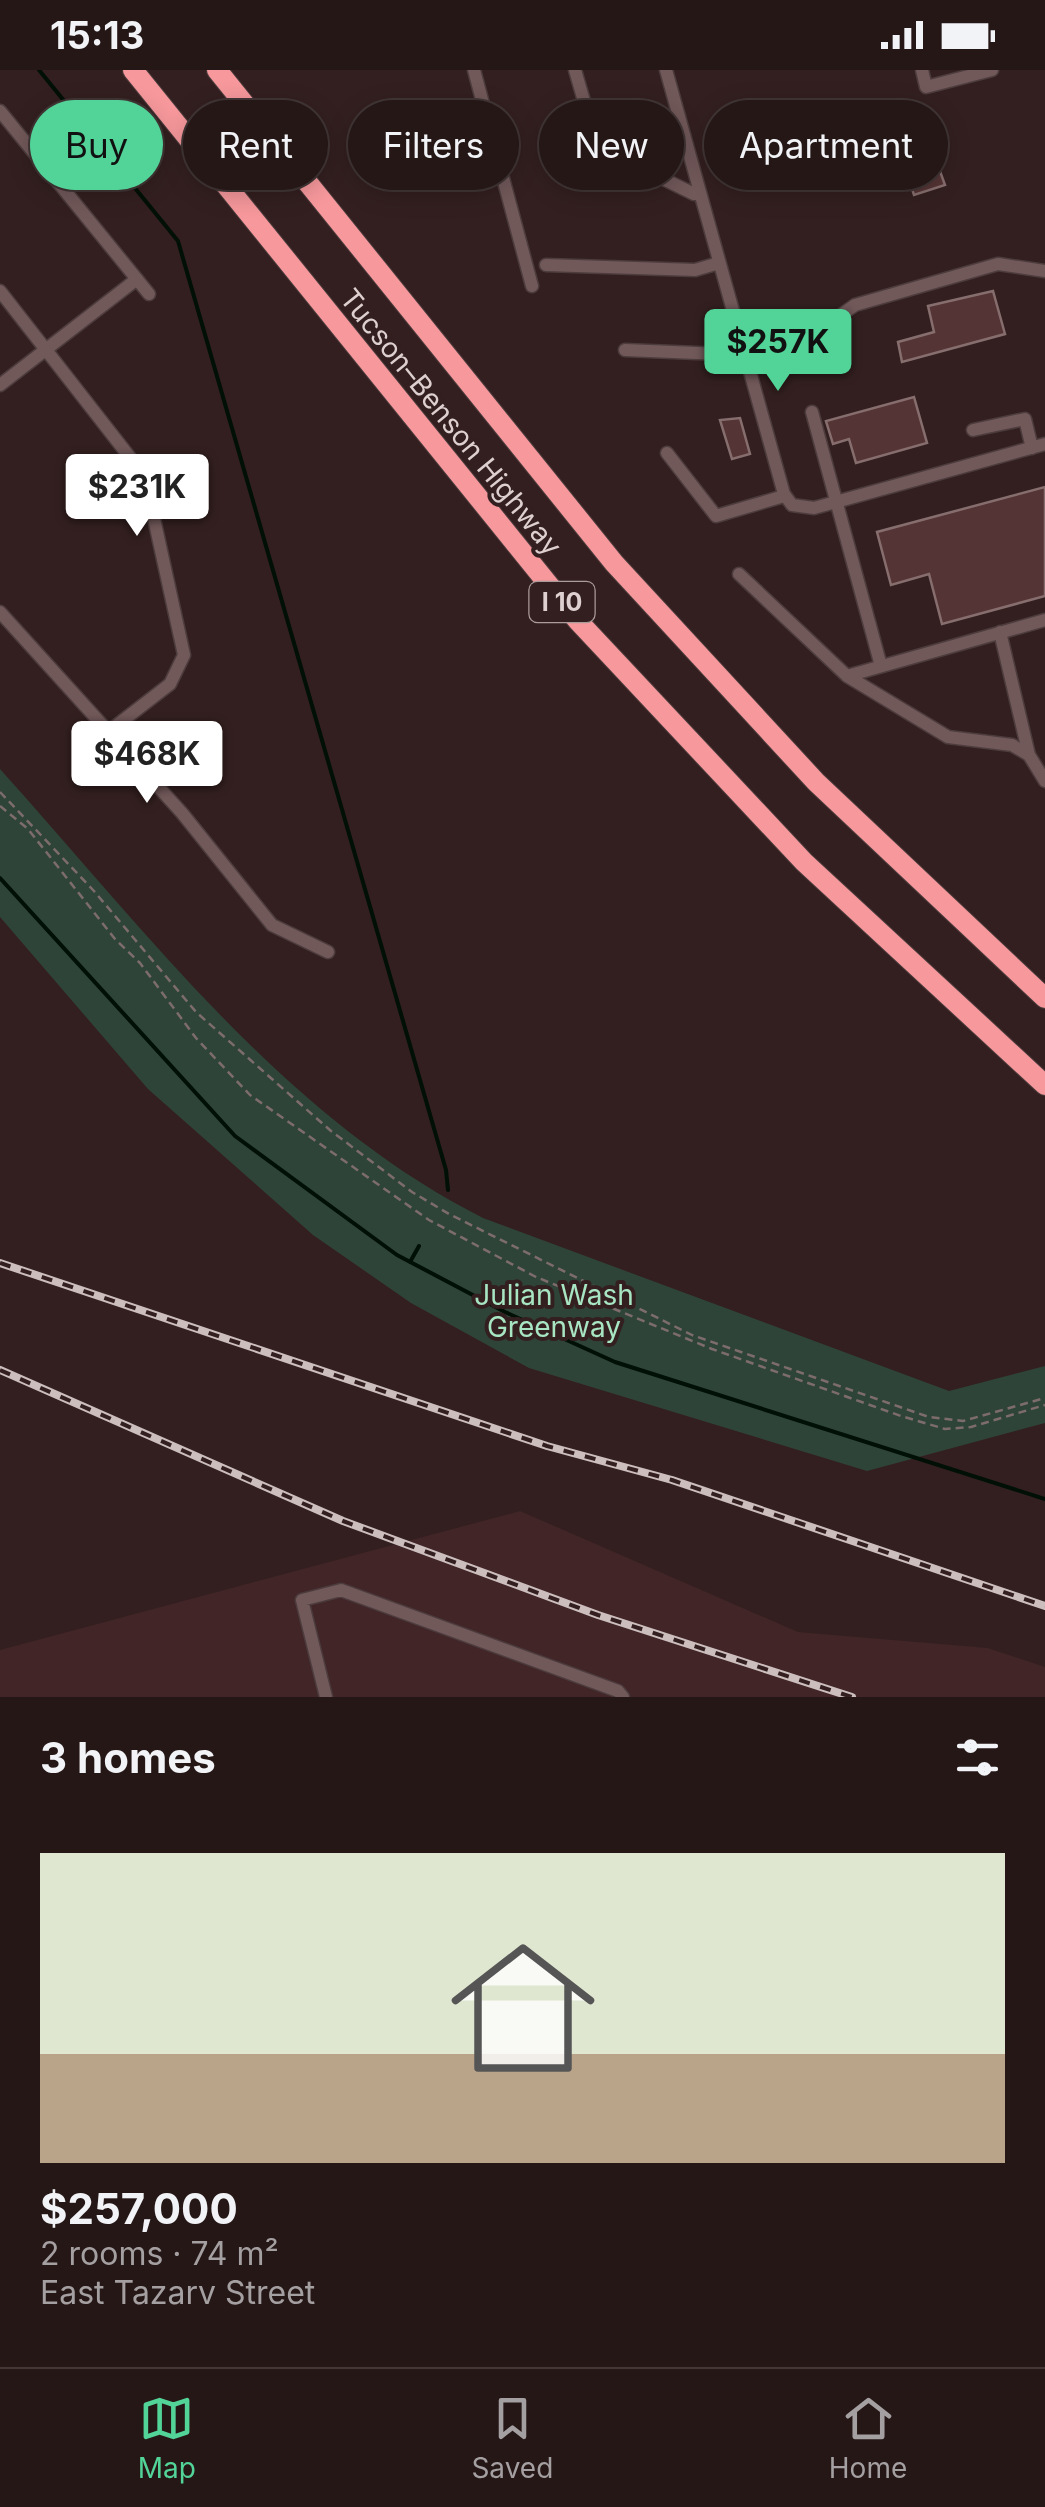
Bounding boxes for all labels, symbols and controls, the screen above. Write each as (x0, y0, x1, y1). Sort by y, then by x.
text: 15:13 (50, 12, 144, 58)
chip: Buy (30, 100, 163, 190)
chip: Rent (183, 100, 328, 190)
chip: Filters (348, 100, 519, 190)
chip: New (539, 100, 684, 190)
chip: Apartment (704, 100, 948, 190)
street label: Tucson–Benson Highway (333, 282, 569, 562)
pin: $257K (708, 309, 848, 394)
text: $257K (726, 322, 830, 361)
pin: $231K (67, 454, 207, 539)
text: $231K (88, 467, 186, 506)
road number: I 10 (530, 582, 594, 622)
pin: $468K (77, 721, 217, 806)
text: $468K (93, 734, 201, 773)
park label: Julian Wash Greenway (474, 1278, 634, 1344)
icon: filters (950, 1730, 1005, 1785)
text: 3 homes (40, 1732, 216, 1783)
icon: home (433, 1918, 613, 2098)
text: $257,000 (40, 2183, 238, 2234)
text: 2 rooms · 74 m² (40, 2234, 279, 2273)
text: East Tazarv Street (40, 2273, 315, 2312)
tab: Map (138, 2391, 196, 2485)
tab: Saved (471, 2391, 553, 2485)
tab: Home (829, 2391, 907, 2485)

